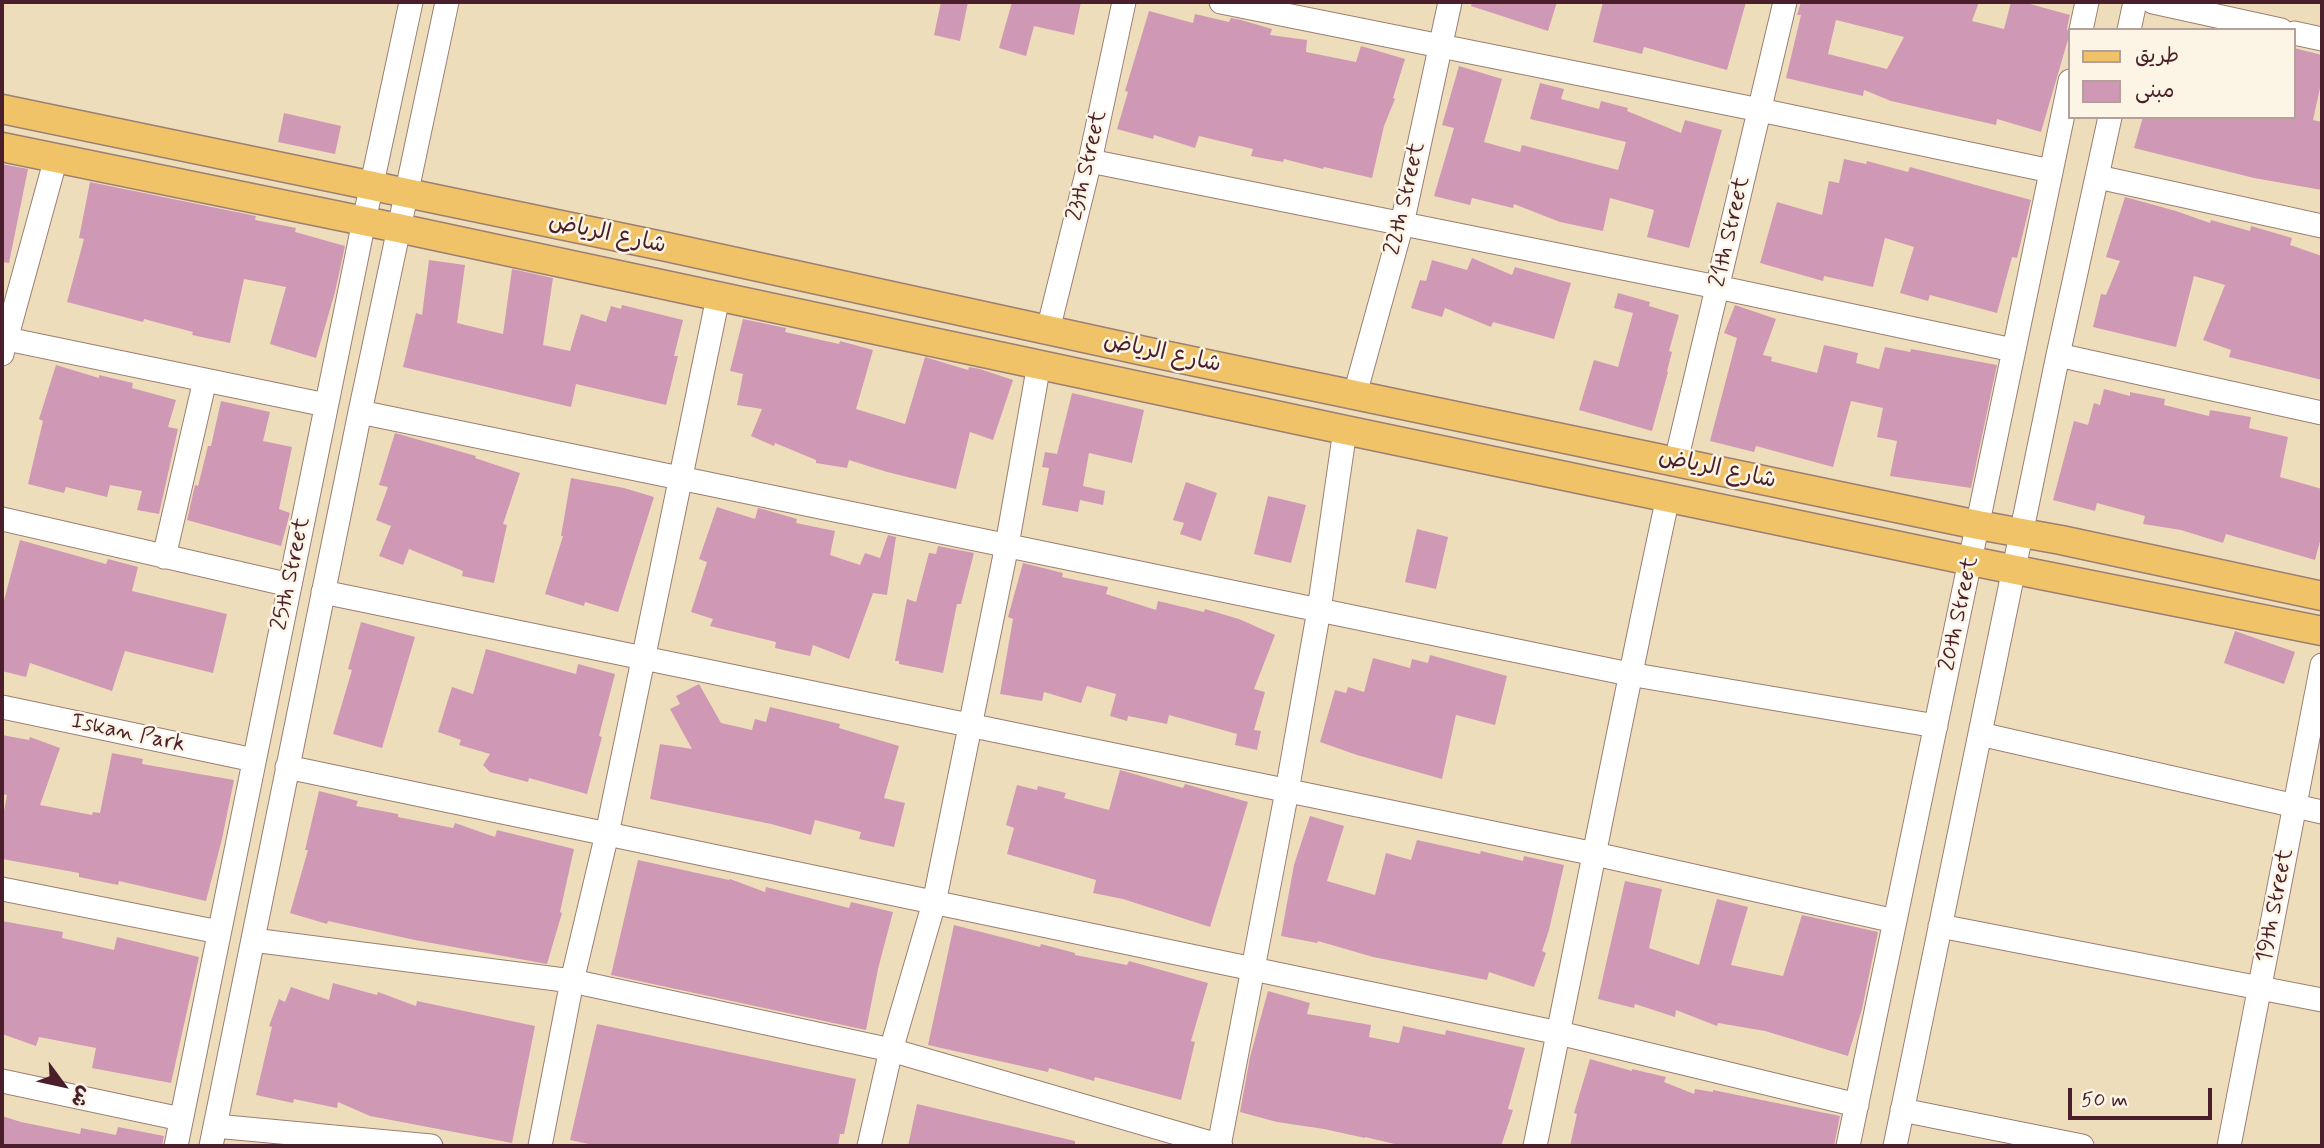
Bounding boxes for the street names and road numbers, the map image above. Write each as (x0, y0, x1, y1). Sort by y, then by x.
street label: 23th Street (1062, 108, 1114, 224)
street label: 22th Street (1380, 140, 1432, 258)
street label: 21th Street (1705, 174, 1757, 290)
street label: شارع الرياض (546, 209, 668, 261)
street label: شارع الرياض (1101, 328, 1223, 380)
street label: شارع الرياض (1656, 444, 1778, 496)
street label: 25th Street (267, 515, 317, 633)
street label: 20th Street (1934, 554, 1986, 674)
street label: Iskan Park (69, 708, 187, 760)
street label: 19th Street (2251, 847, 2301, 965)

